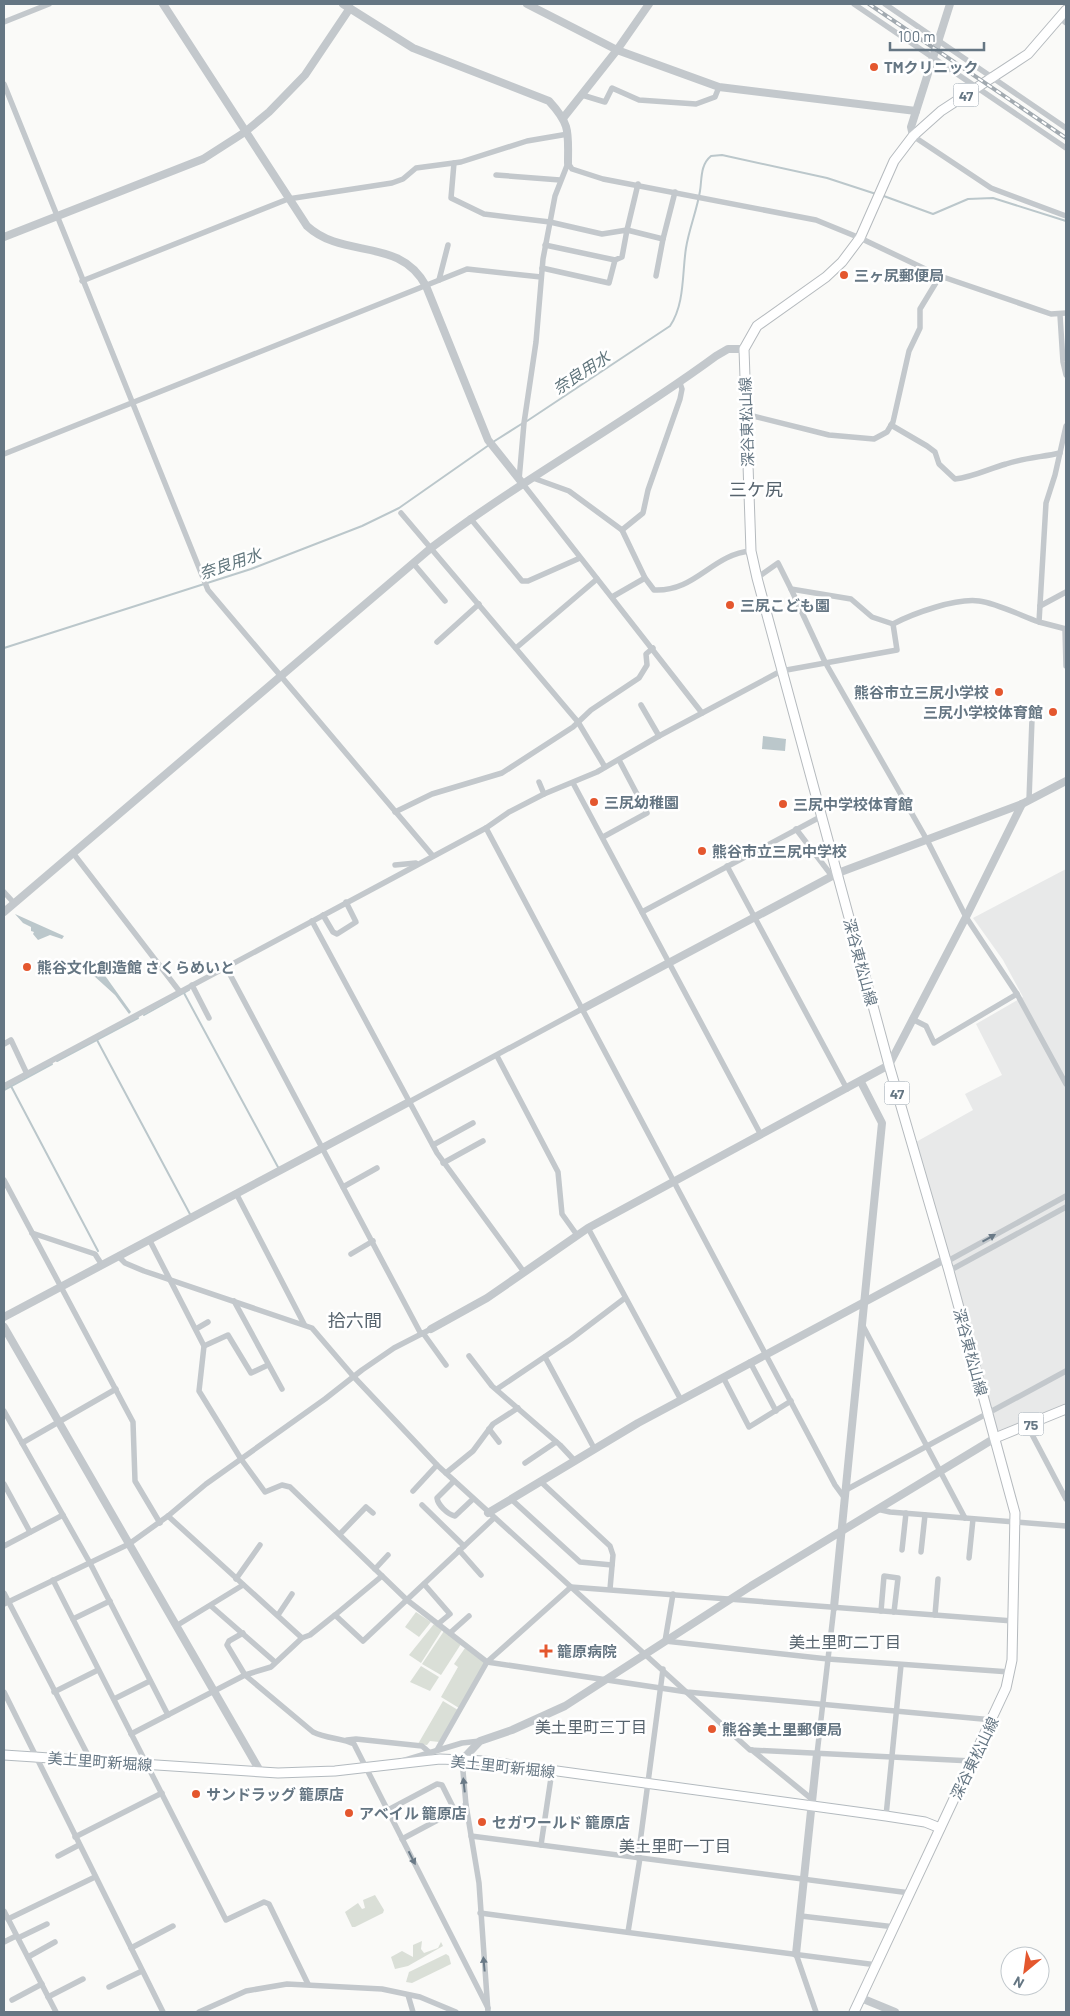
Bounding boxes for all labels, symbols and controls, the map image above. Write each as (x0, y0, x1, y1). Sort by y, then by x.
scale bar (890, 20, 984, 52)
text: 100 m (898, 27, 936, 45)
place label: TMクリニック (884, 58, 979, 76)
marker: TMクリニック (868, 61, 880, 73)
road number: 47 (954, 84, 978, 106)
place label: 三ヶ尻郵便局 (854, 266, 944, 284)
marker: 三ヶ尻郵便局 (838, 269, 850, 281)
water label: 奈良用水 (549, 346, 615, 397)
street label: 深谷東松山線 (735, 377, 757, 467)
district label: 三ケ尻 (729, 478, 783, 500)
water label: 奈良用水 (197, 543, 265, 582)
place label: 三尻こども園 (740, 596, 830, 614)
marker: 三尻こども園 (724, 599, 736, 611)
place label: 熊谷市立三尻小学校 (854, 683, 989, 701)
marker: 熊谷市立三尻小学校 (993, 686, 1005, 698)
place label: 三尻小学校体育館 (923, 703, 1043, 721)
marker: 三尻小学校体育館 (1047, 706, 1059, 718)
place label: 三尻幼稚園 (604, 793, 679, 811)
place label: 三尻中学校体育館 (793, 795, 913, 813)
marker: 三尻幼稚園 (588, 796, 600, 808)
marker: 三尻中学校体育館 (777, 798, 789, 810)
place label: 熊谷市立三尻中学校 (712, 842, 847, 860)
marker: 熊谷市立三尻中学校 (696, 845, 708, 857)
street label: 深谷東松山線 (841, 916, 881, 1008)
place label: 熊谷文化創造館 さくらめいと (37, 958, 235, 976)
marker: 熊谷文化創造館 さくらめいと (21, 961, 33, 973)
road number: 47 (884, 1082, 910, 1104)
one-way arrow (981, 1234, 996, 1242)
street label: 深谷東松山線 (951, 1306, 991, 1398)
district label: 拾六間 (328, 1309, 382, 1331)
road number: 75 (1018, 1412, 1044, 1436)
district label: 美土里町二丁目 (789, 1632, 901, 1651)
place label: 籠原病院 (557, 1642, 617, 1660)
marker: 籠原病院 (539, 1644, 553, 1658)
street label: 深谷東松山線 (946, 1714, 1002, 1802)
district label: 美土里町三丁目 (535, 1717, 647, 1736)
place label: 熊谷美土里郵便局 (722, 1720, 842, 1738)
marker: 熊谷美土里郵便局 (706, 1723, 718, 1735)
street label: 美土里町新堀線 (47, 1748, 153, 1774)
street label: 美土里町新堀線 (450, 1752, 556, 1780)
one-way arrow (460, 1777, 468, 1793)
place label: サンドラッグ 籠原店 (206, 1785, 344, 1803)
marker: サンドラッグ 籠原店 (190, 1788, 202, 1800)
place label: アベイル 籠原店 (359, 1804, 467, 1822)
marker: アベイル 籠原店 (343, 1807, 355, 1819)
place label: セガワールド 籠原店 (492, 1813, 630, 1831)
marker: セガワールド 籠原店 (476, 1816, 488, 1828)
district label: 美土里町一丁目 (619, 1836, 731, 1855)
one-way arrow (408, 1851, 416, 1865)
north arrow (1000, 1946, 1050, 1996)
one-way arrow (480, 1955, 488, 1971)
text: N (1010, 1973, 1027, 1992)

